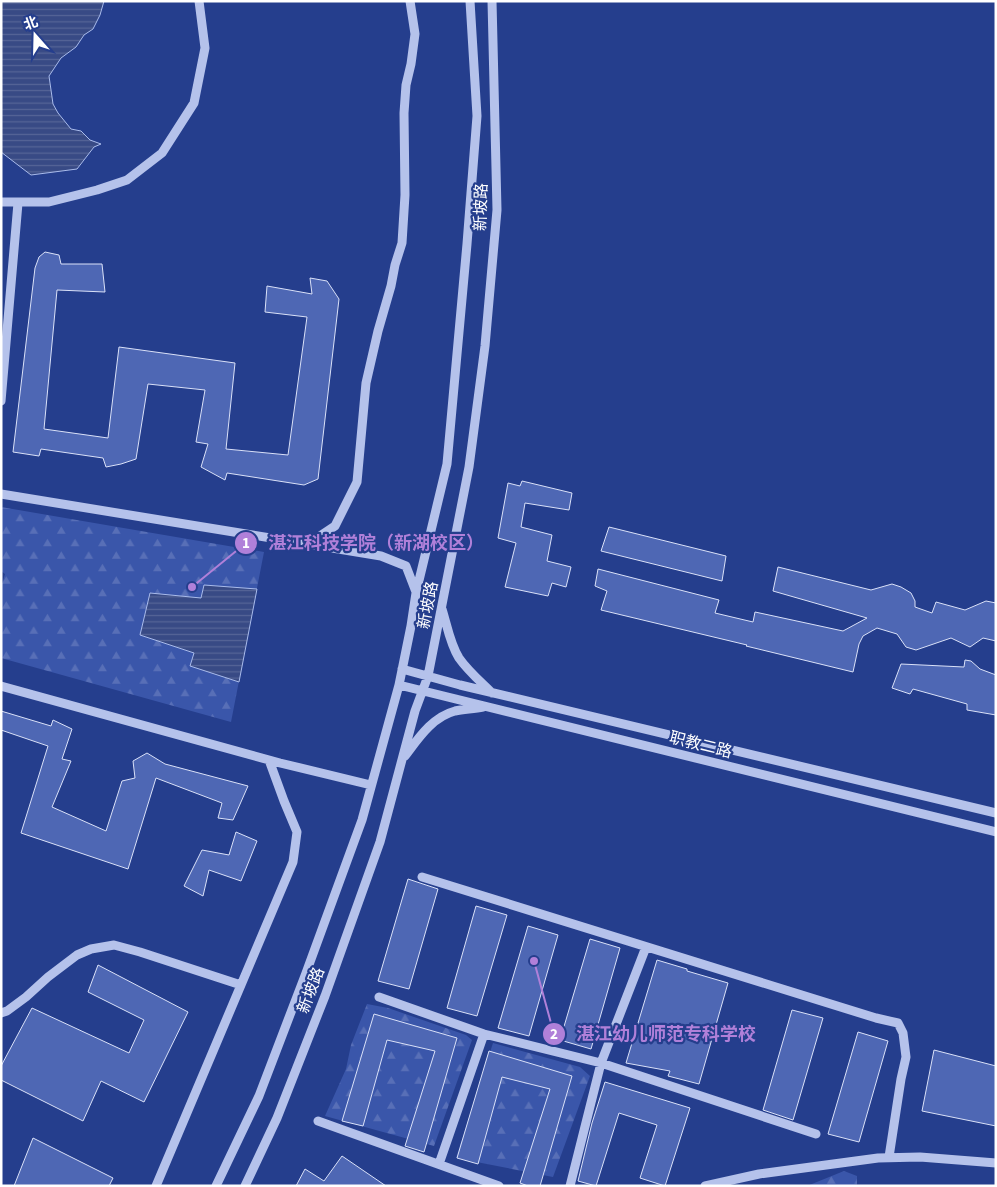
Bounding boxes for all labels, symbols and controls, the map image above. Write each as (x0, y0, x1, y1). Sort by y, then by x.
north arrow (10, 10, 60, 60)
text: 北 (21, 12, 41, 36)
street label: 新坡路 (469, 183, 493, 231)
callout: 湛江科技学院（新湖校区） (233, 526, 494, 559)
text: 湛江科技学院（新湖校区） (268, 531, 484, 556)
text: 1 (242, 533, 250, 554)
street label: 新坡路 (413, 580, 443, 631)
street label: 职教二路 (667, 727, 734, 763)
street label: 新坡路 (292, 964, 330, 1017)
callout: 湛江幼儿师范专科学校 (541, 1017, 766, 1050)
text: 湛江幼儿师范专科学校 (576, 1022, 756, 1047)
text: 2 (550, 1024, 558, 1045)

